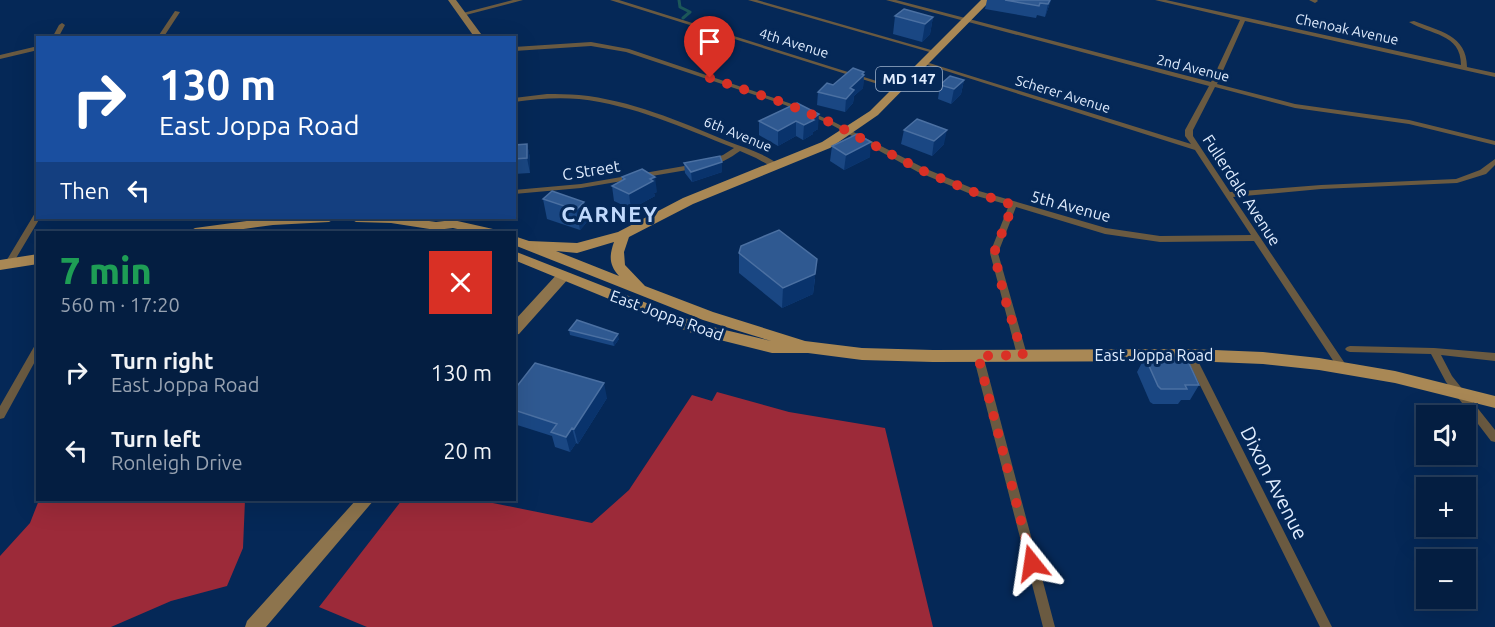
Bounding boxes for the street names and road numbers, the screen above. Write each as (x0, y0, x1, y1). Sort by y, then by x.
street label: Chenoak Avenue (1294, 10, 1400, 48)
street label: 4th Avenue (757, 25, 831, 61)
street label: 2nd Avenue (1155, 51, 1231, 85)
road number: MD 147 (876, 67, 942, 91)
street label: Scherer Avenue (1014, 72, 1112, 116)
street label: 6th Avenue (702, 113, 774, 155)
street label: Fullerdale Avenue (1199, 131, 1285, 249)
street label: C Street (561, 156, 622, 183)
street label: 5th Avenue (1029, 187, 1113, 225)
street label: East Joppa Road (608, 286, 726, 344)
street label: East Joppa Road (1095, 346, 1213, 364)
street label: Dixon Avenue (1236, 422, 1313, 543)

